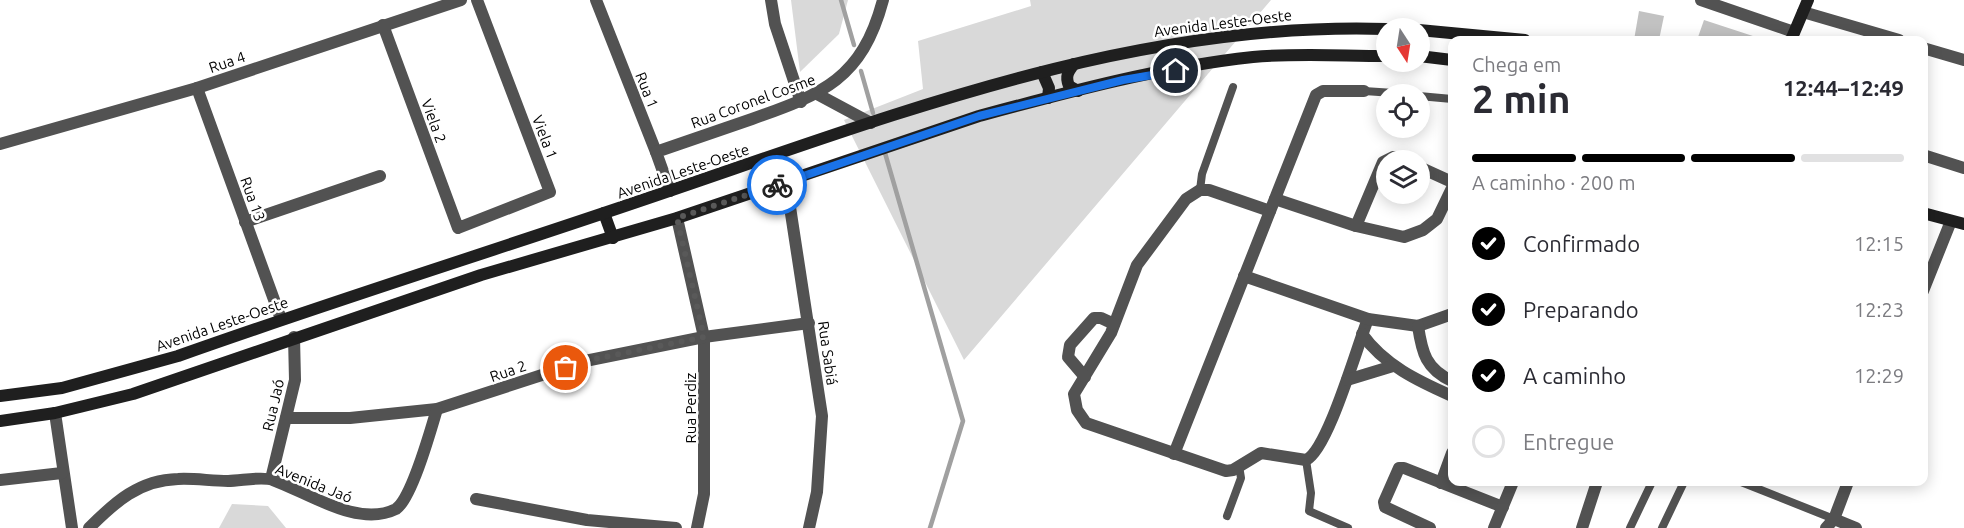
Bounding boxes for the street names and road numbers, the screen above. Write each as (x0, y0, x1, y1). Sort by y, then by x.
street label: Avenida Leste-Oeste (1153, 6, 1293, 40)
street label: Rua 4 (206, 48, 248, 76)
street label: Rua 1 (632, 69, 662, 111)
street label: Rua Coronel Cosme (688, 71, 818, 131)
street label: Viela 2 (418, 97, 450, 145)
street label: Viela 1 (529, 113, 561, 161)
street label: Avenida Leste-Oeste (615, 140, 751, 202)
street label: Rua 13 (237, 174, 269, 224)
street label: Avenida Leste-Oeste (154, 293, 290, 355)
street label: Rua Sabiá (815, 320, 841, 386)
street label: Rua 2 (487, 357, 529, 385)
street label: Rua Perdiz (682, 372, 699, 444)
street label: Rua Jaó (259, 377, 287, 433)
street label: Avenida Jaó (273, 460, 355, 506)

